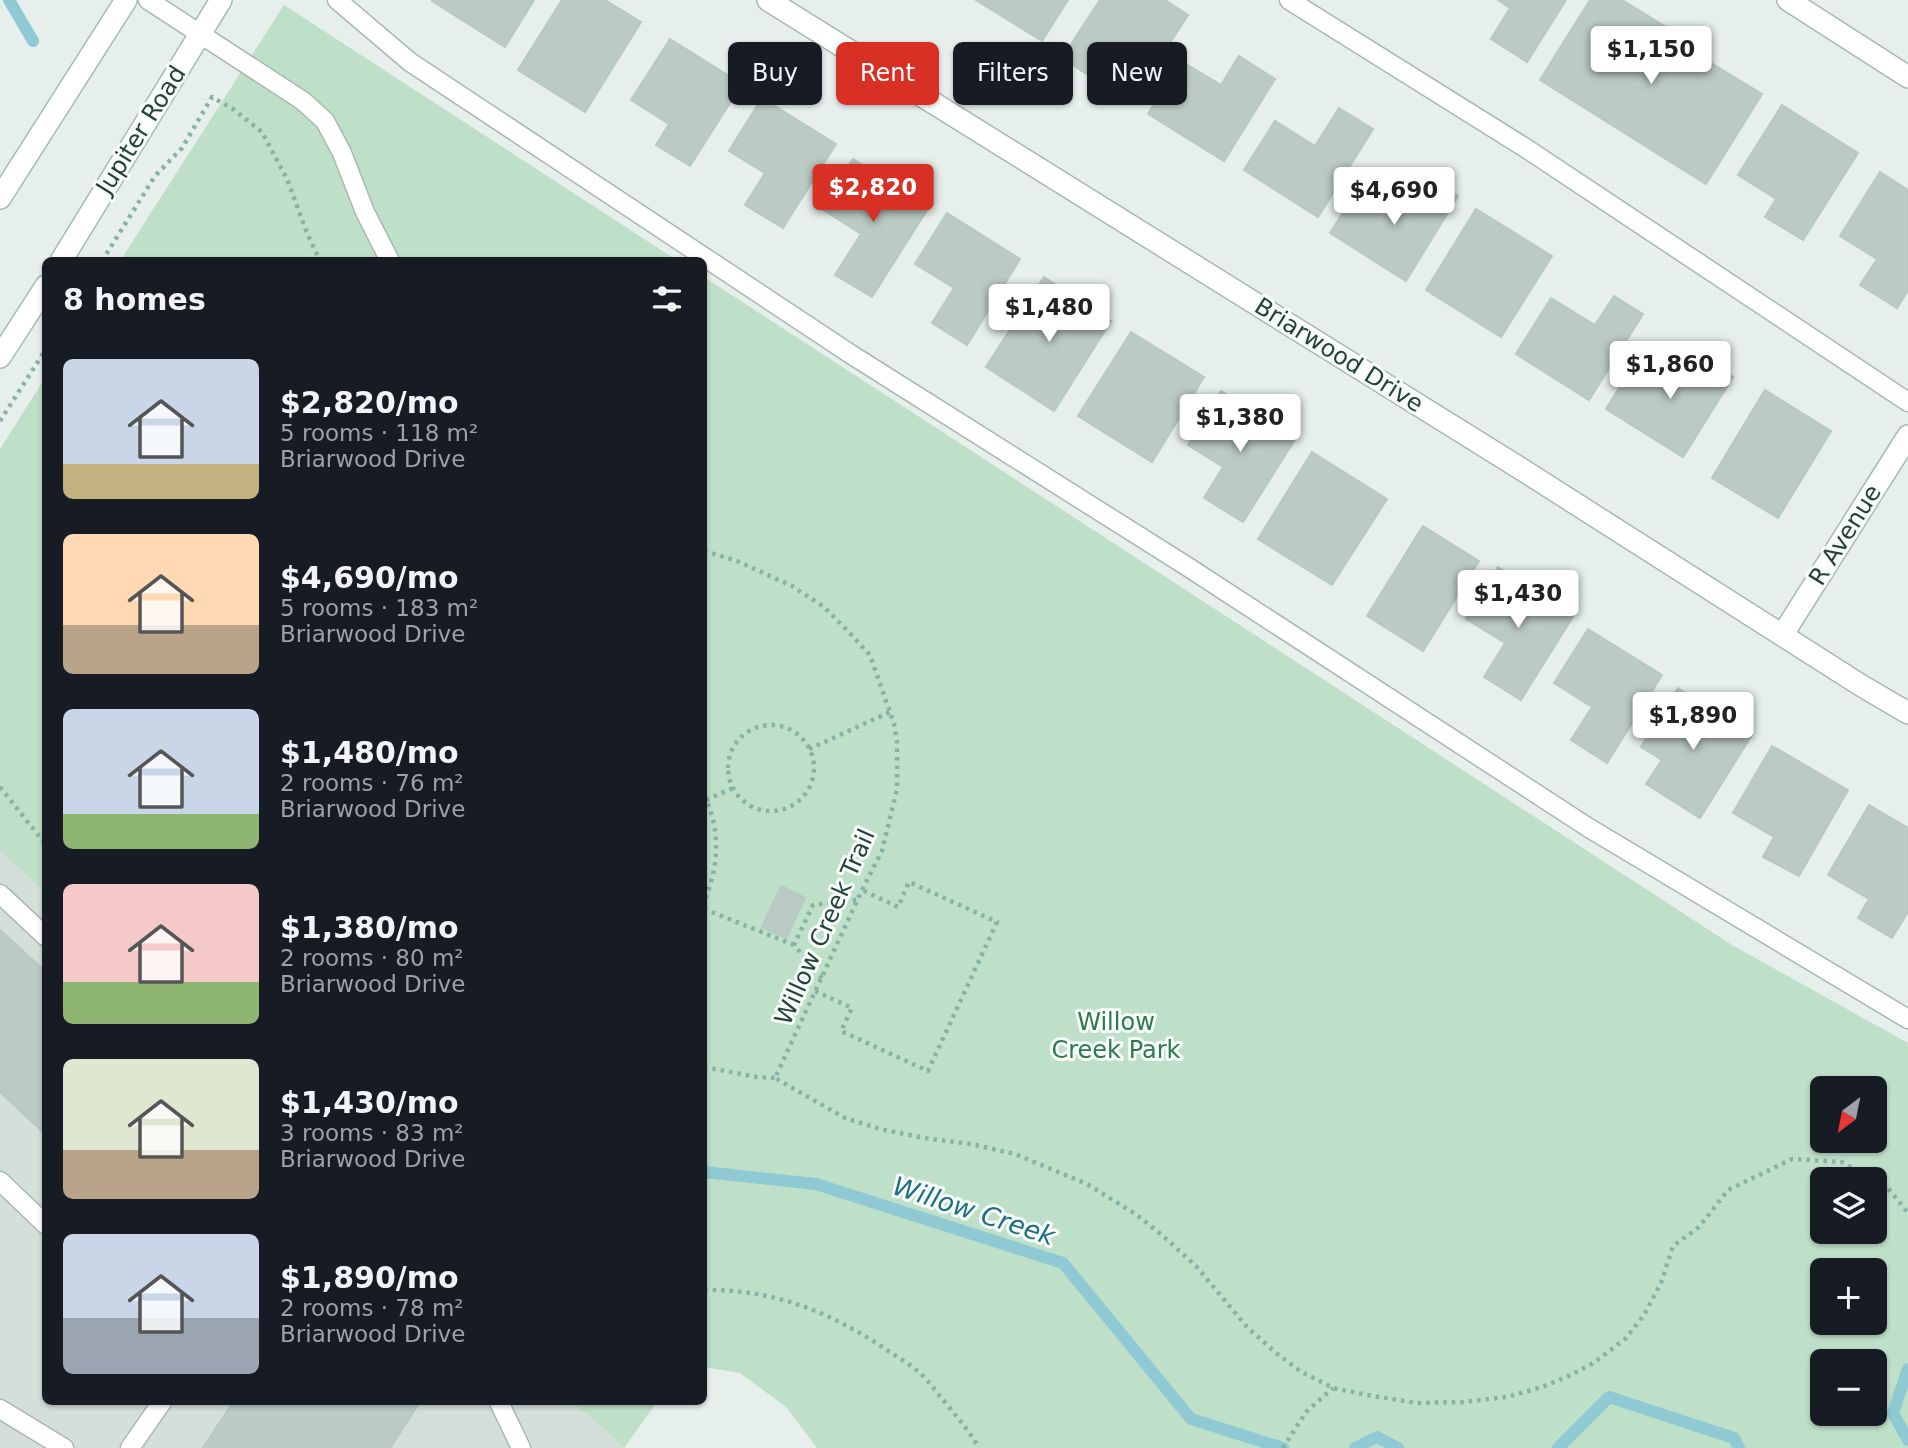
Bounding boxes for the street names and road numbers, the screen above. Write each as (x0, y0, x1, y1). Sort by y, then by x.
street label: Jupiter Road (89, 61, 192, 201)
street label: Briarwood Drive (1250, 292, 1428, 418)
street label: R Avenue (1803, 479, 1887, 591)
street label: Willow Creek Trail (769, 825, 881, 1029)

